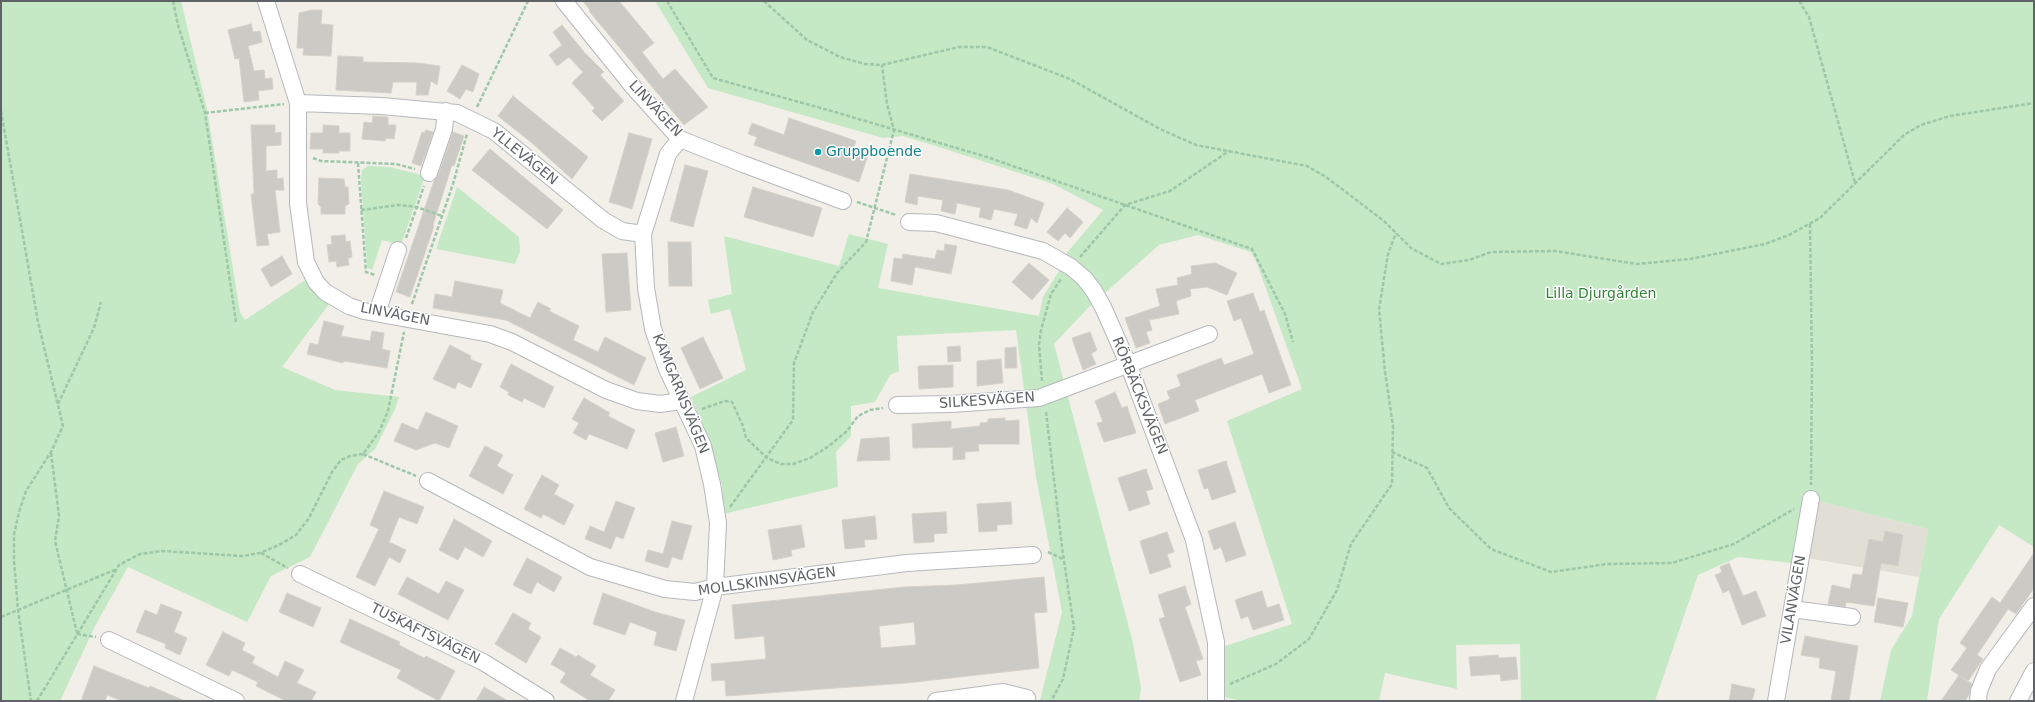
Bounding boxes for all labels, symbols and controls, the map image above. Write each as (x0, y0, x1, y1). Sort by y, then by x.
street label: LINVÄGEN (625, 77, 685, 141)
street label: YLLEVÄGEN (487, 125, 561, 189)
place label: Gruppboende (826, 144, 922, 160)
marker: Gruppboende (813, 147, 823, 157)
park label: Lilla Djurgården (1546, 286, 1656, 302)
street label: LINVÄGEN (359, 300, 431, 330)
street label: KAMGARNSVÄGEN (648, 331, 712, 457)
street label: RÖRBÄCKSVÄGEN (1108, 335, 1170, 457)
street label: SILKESVÄGEN (939, 389, 1035, 413)
street label: VILANVÄGEN (1778, 554, 1810, 646)
street label: MOLLSKINNSVÄGEN (697, 564, 837, 600)
street label: TUSKAFTSVÄGEN (368, 600, 482, 668)

